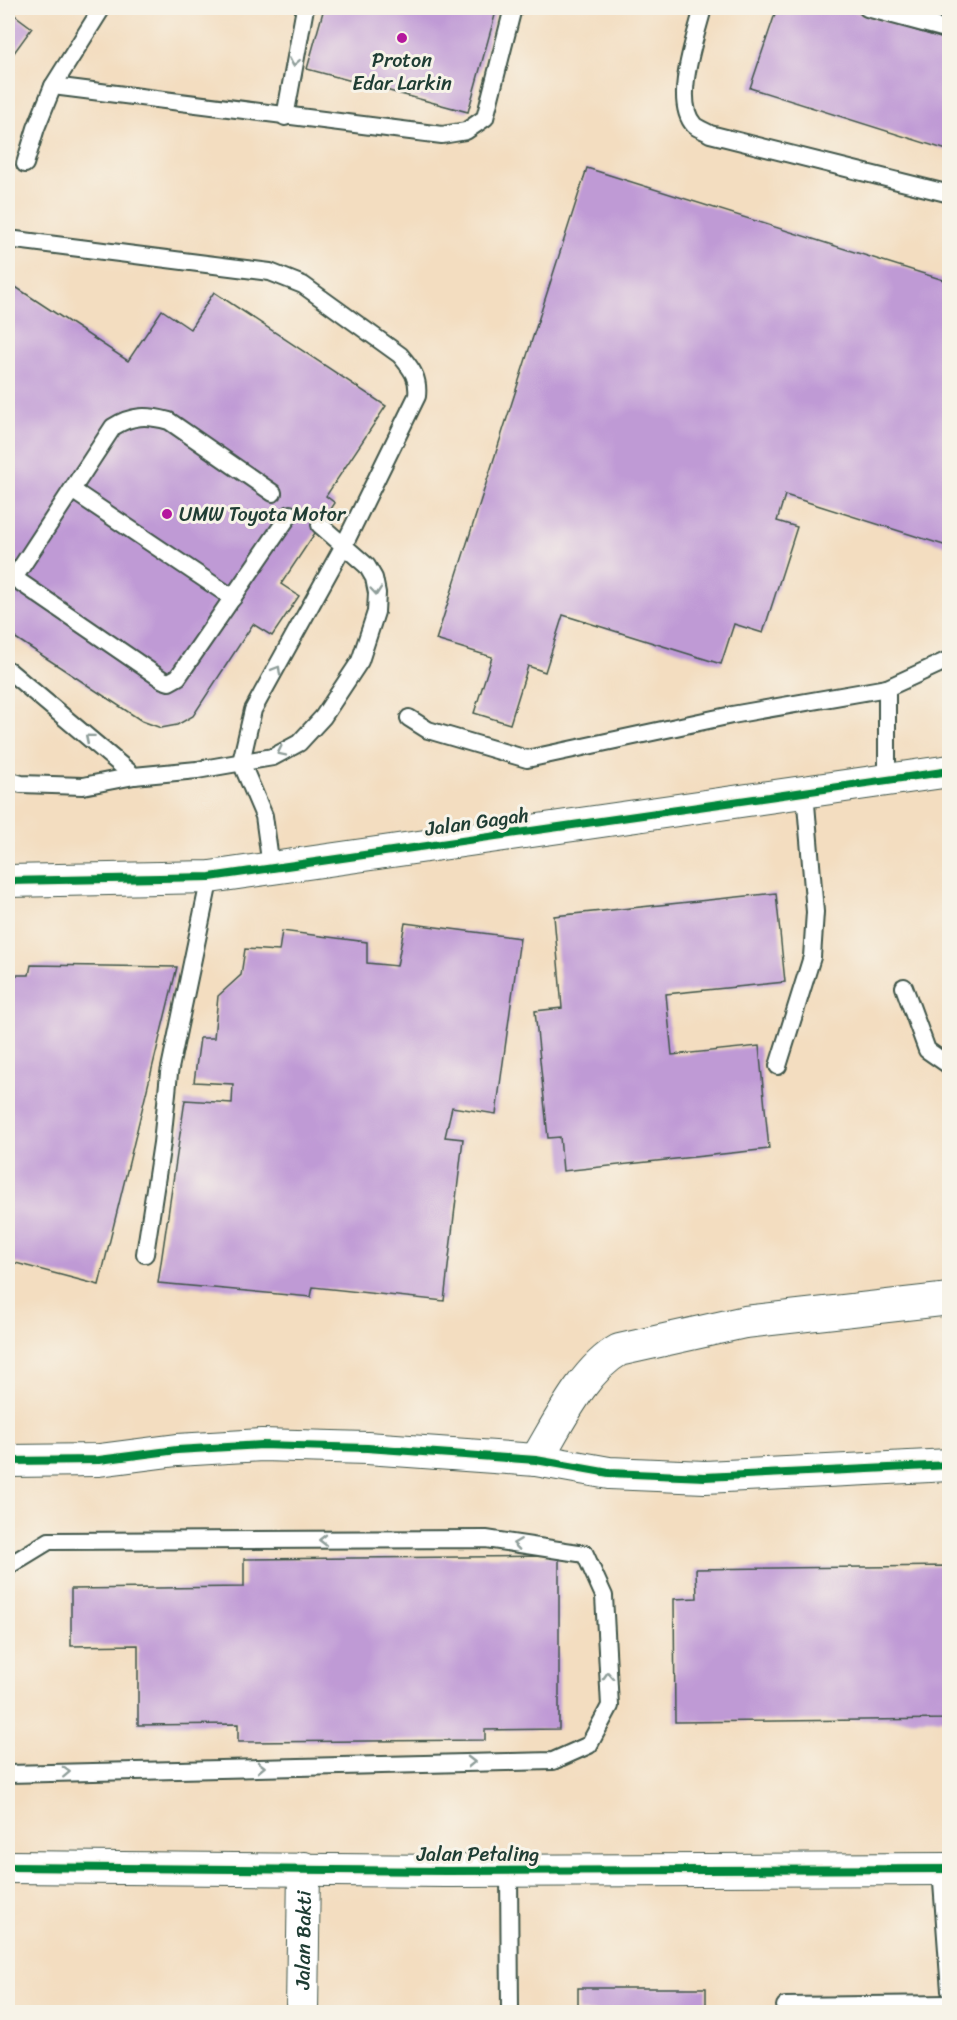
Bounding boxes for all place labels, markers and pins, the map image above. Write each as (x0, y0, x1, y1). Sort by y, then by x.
marker: Proton Edar Larkin (395, 31, 409, 45)
place label: Proton Edar Larkin (352, 43, 452, 101)
place label: UMW Toyota Motor (179, 497, 347, 532)
marker: UMW Toyota Motor (160, 507, 174, 521)

